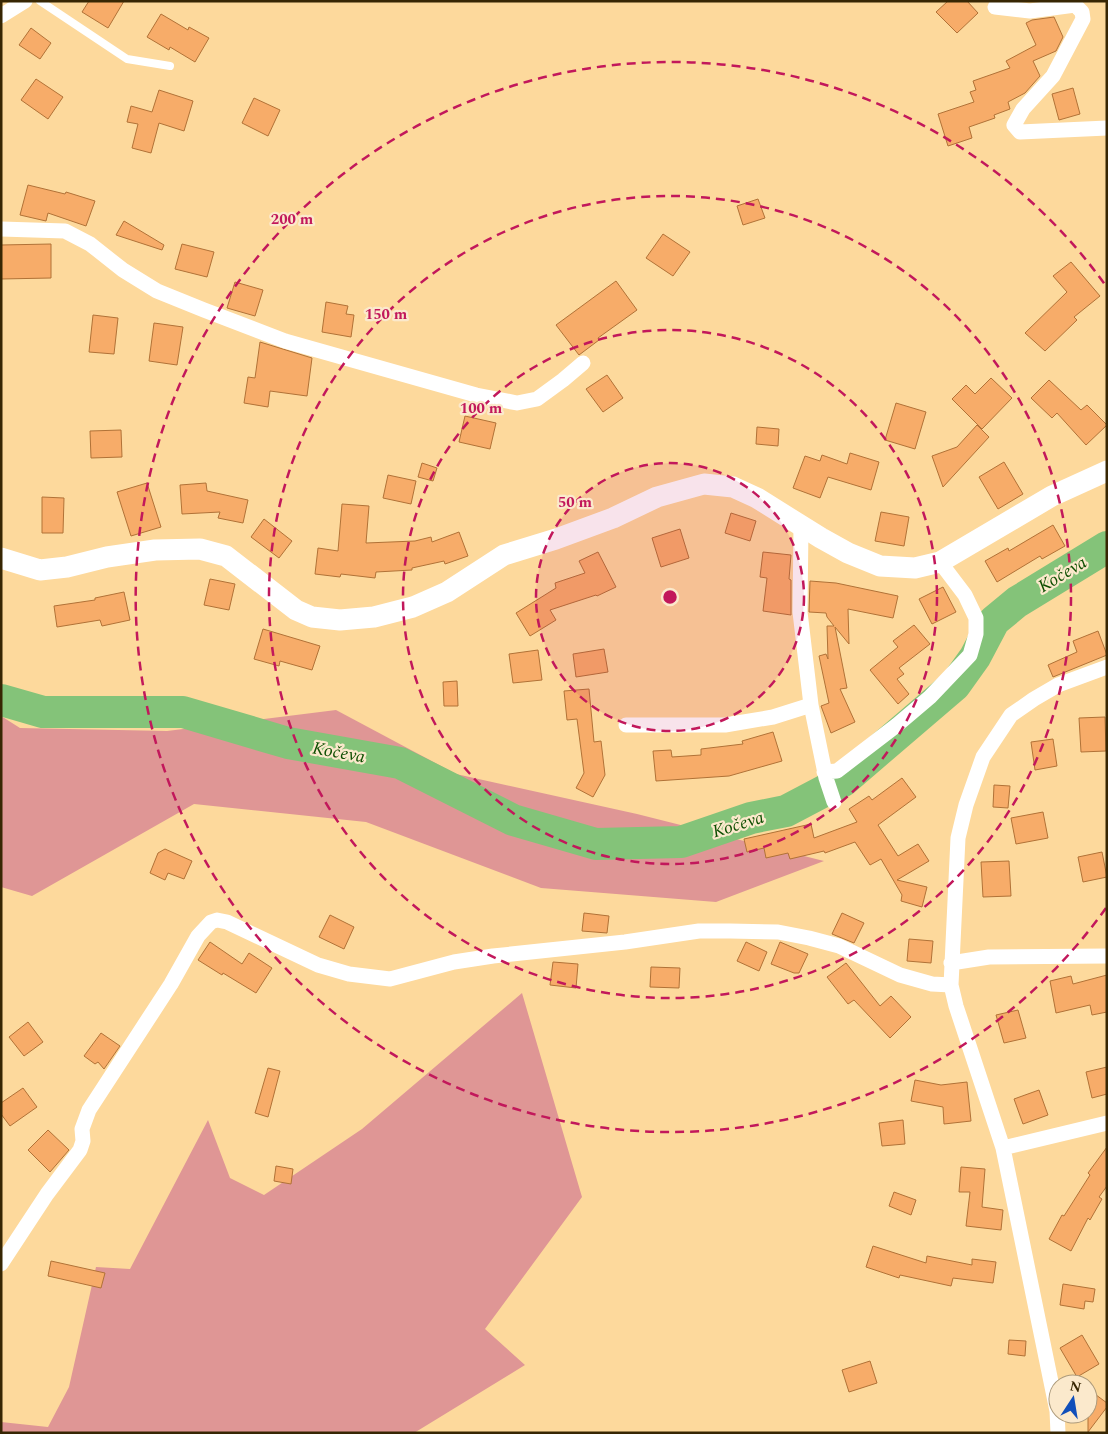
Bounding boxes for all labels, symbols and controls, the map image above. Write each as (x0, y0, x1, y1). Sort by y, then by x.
text: 200 m (271, 208, 314, 231)
text: 150 m (365, 303, 408, 326)
text: 100 m (460, 397, 503, 420)
text: 50 m (558, 491, 593, 514)
water label: Kočeva (1033, 549, 1092, 600)
centre of rings (661, 588, 679, 606)
water label: Kočeva (310, 735, 367, 770)
water label: Kočeva (709, 804, 767, 845)
north arrow (1048, 1374, 1098, 1424)
text: N (1068, 1375, 1083, 1398)

